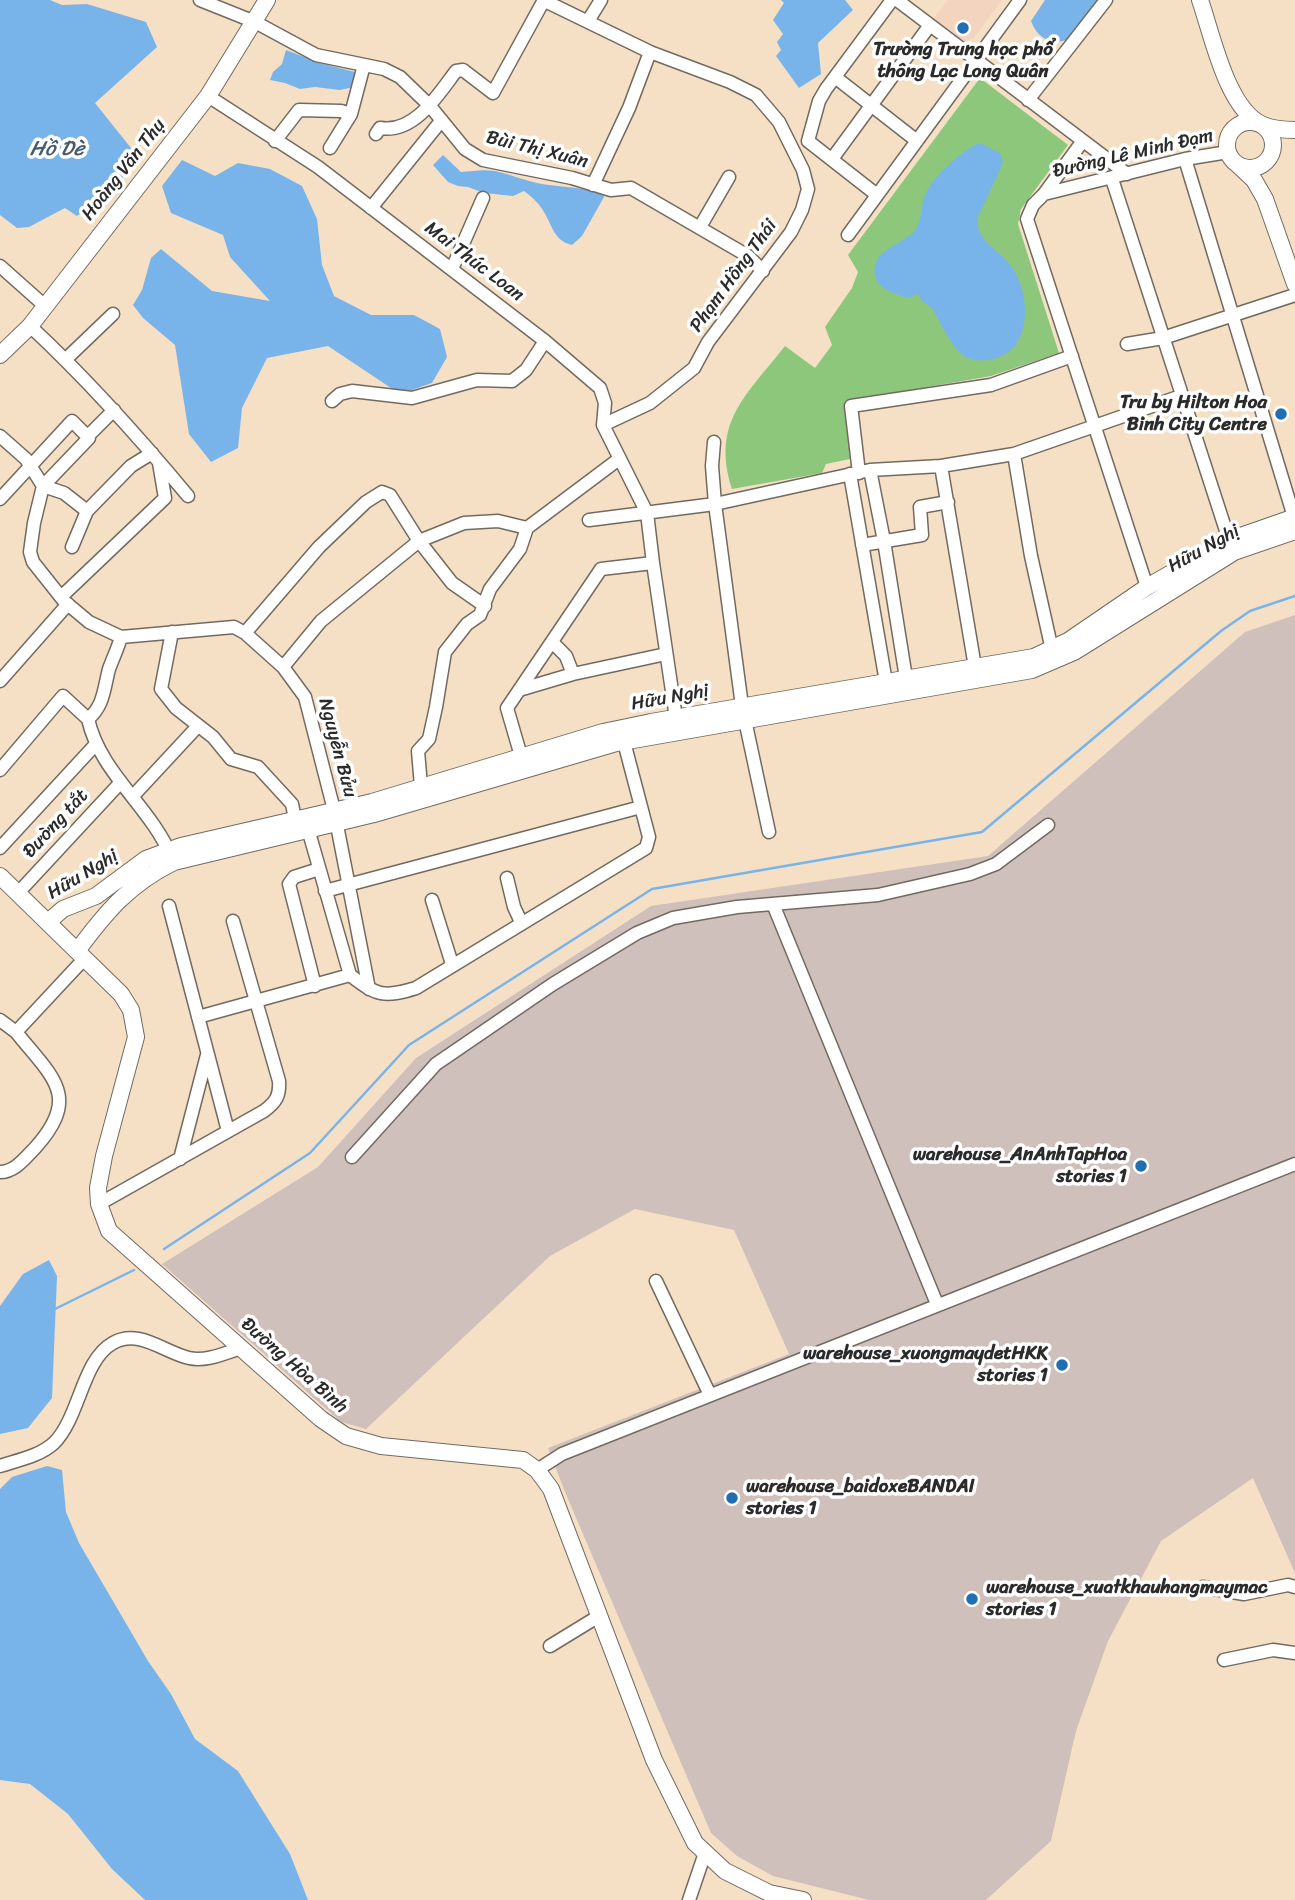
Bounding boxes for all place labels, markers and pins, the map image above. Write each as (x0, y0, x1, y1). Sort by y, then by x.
marker: Trường Trung học phổ thông Lạc Long Quân (955, 20, 971, 36)
place label: Trường Trung học phổ thông Lạc Long Quân (873, 39, 1053, 83)
place label: Tru by Hilton Hoa Binh City Centre (1120, 392, 1267, 436)
marker: Tru by Hilton Hoa Binh City Centre (1273, 406, 1289, 422)
place label: warehouse_AnAnhTapHoa stories 1 (913, 1144, 1127, 1188)
marker: warehouse_AnAnhTapHoa stories 1 (1133, 1158, 1149, 1174)
place label: warehouse_xuongmaydetHKK stories 1 (803, 1343, 1048, 1387)
marker: warehouse_xuongmaydetHKK stories 1 (1054, 1357, 1070, 1373)
place label: warehouse_baidoxeBANDAI stories 1 (746, 1476, 975, 1520)
marker: warehouse_baidoxeBANDAI stories 1 (724, 1490, 740, 1506)
place label: warehouse_xuatkhauhangmaymac stories 1 (986, 1577, 1268, 1621)
marker: warehouse_xuatkhauhangmaymac stories 1 (964, 1591, 980, 1607)

